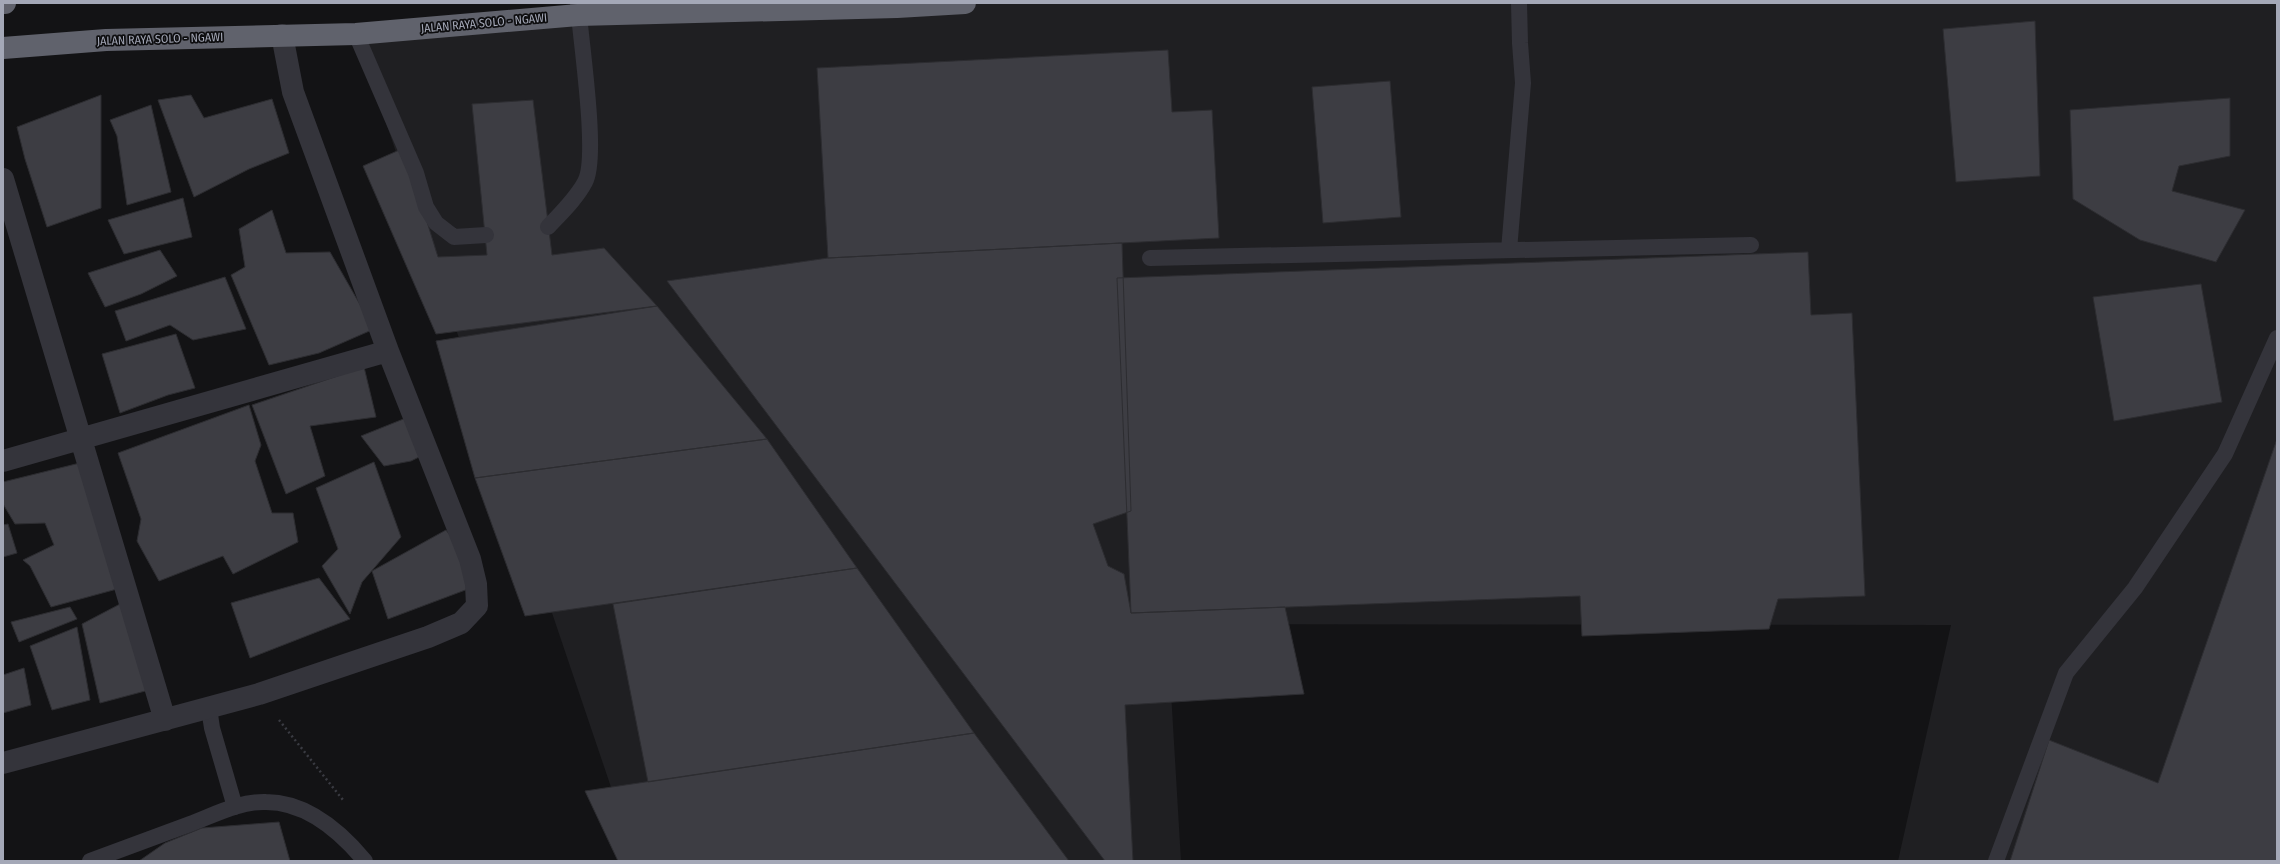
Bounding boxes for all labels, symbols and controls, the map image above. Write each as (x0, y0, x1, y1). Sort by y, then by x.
street label: JALAN RAYA SOLO - NGAWI (420, 11, 548, 35)
street label: JALAN RAYA SOLO - NGAWI (97, 30, 223, 48)

